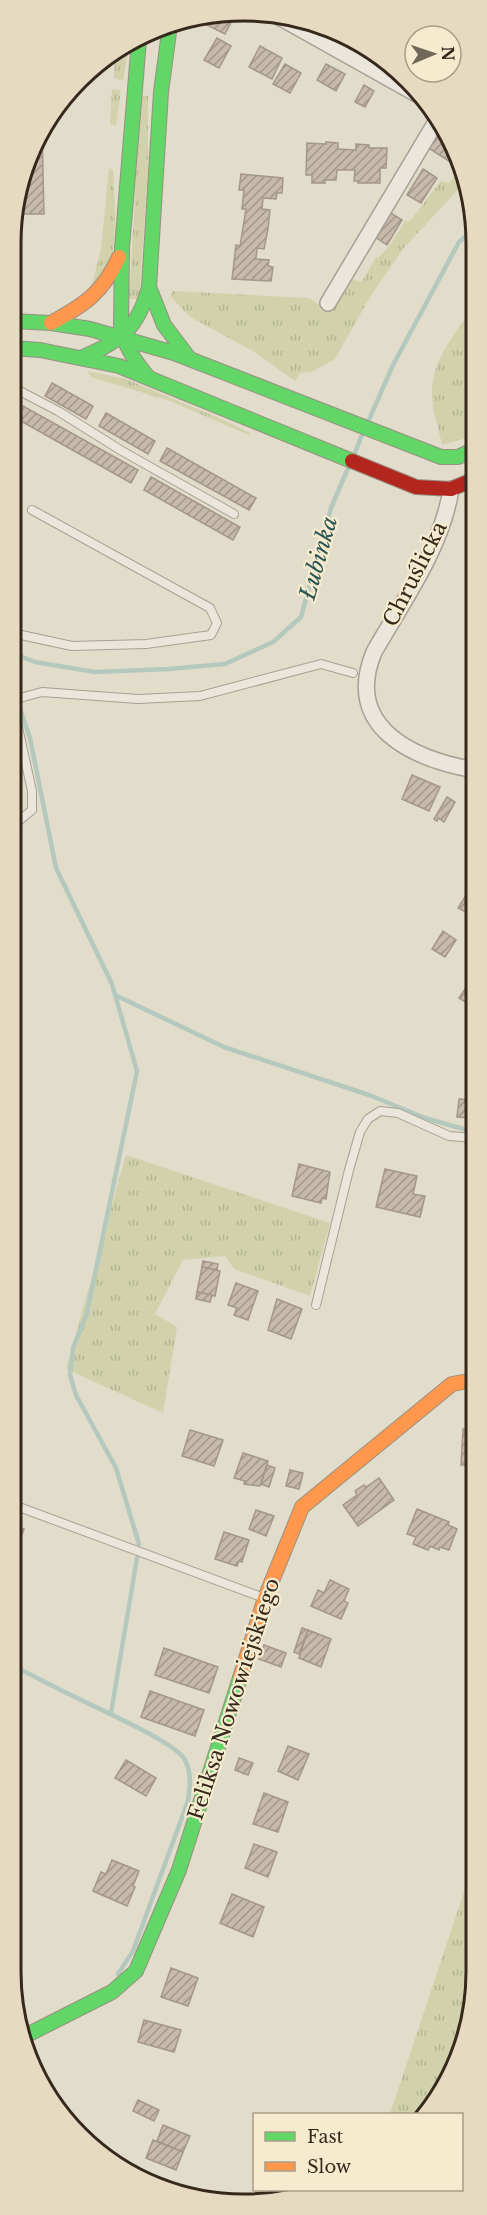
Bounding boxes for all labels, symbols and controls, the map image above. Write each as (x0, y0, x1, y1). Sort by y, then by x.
north arrow (403, 24, 463, 84)
text: N (438, 46, 458, 61)
water label: Łubinka (293, 513, 343, 604)
street label: Chruślicka (377, 517, 453, 631)
street label: Feliksa Nowowiejskiego (183, 1575, 285, 1823)
legend (253, 2113, 463, 2191)
text: Fast (307, 2126, 344, 2148)
text: Slow (307, 2156, 352, 2178)

